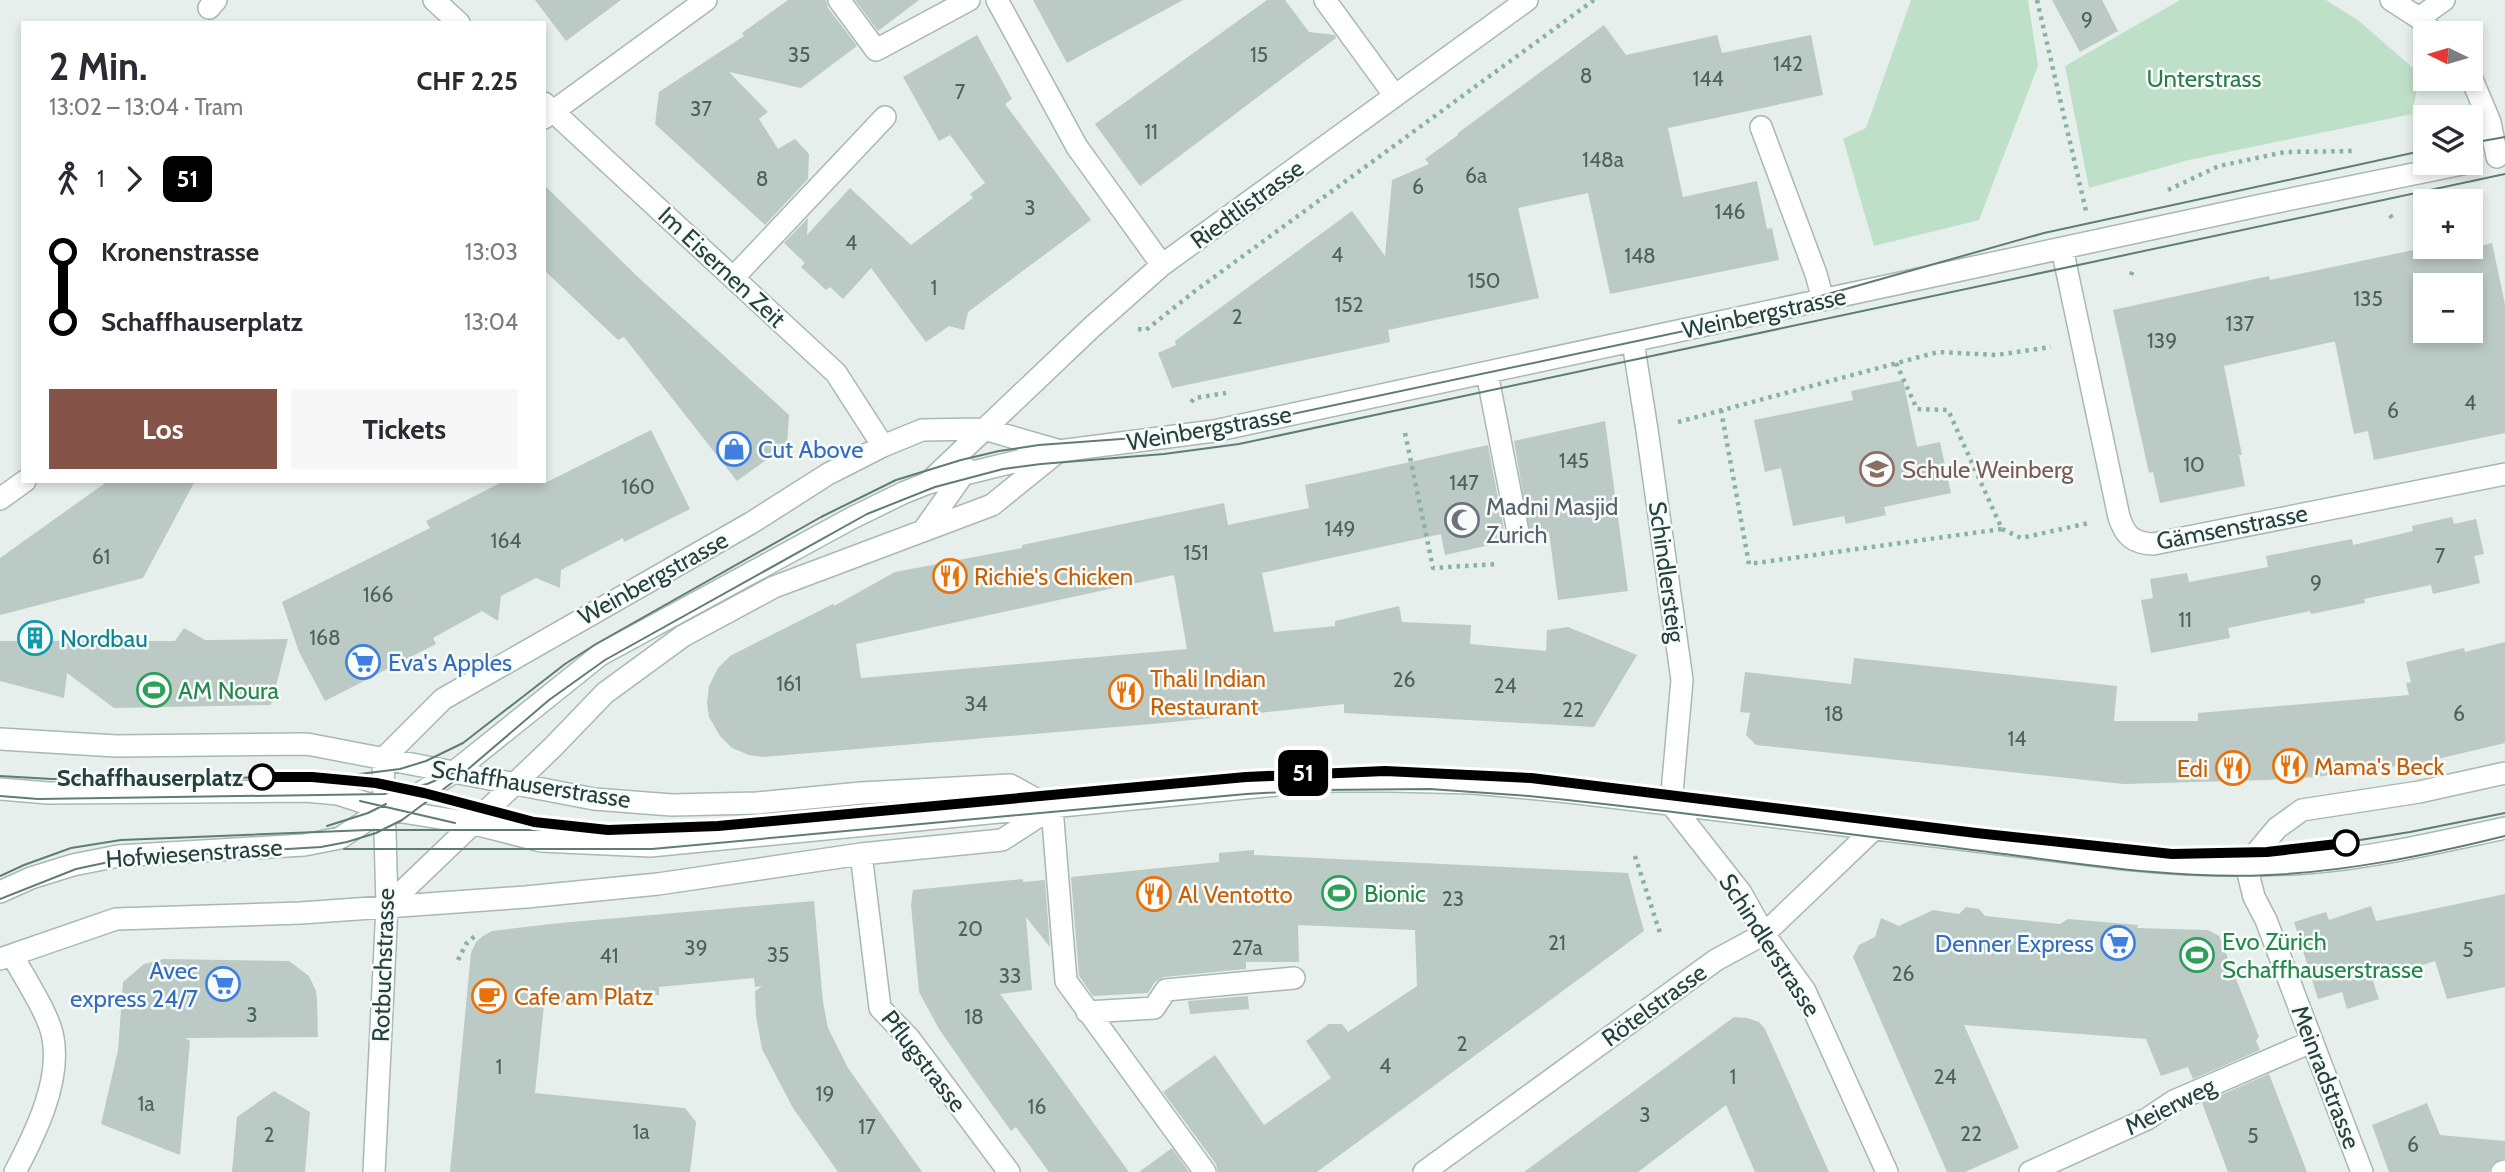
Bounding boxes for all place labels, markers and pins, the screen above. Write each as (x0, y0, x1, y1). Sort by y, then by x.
shop icon: Cut Above (715, 430, 753, 468)
place label: Cut Above (758, 435, 863, 464)
school or university icon: Schule Weinberg (1858, 450, 1896, 488)
place label: Schule Weinberg (1902, 455, 2074, 484)
place label: Madni Masjid Zurich (1486, 492, 1618, 549)
mosque icon: Madni Masjid Zurich (1443, 501, 1481, 539)
restaurant icon: Richie's Chicken (931, 557, 969, 595)
place label: Richie's Chicken (974, 562, 1133, 591)
building icon: Nordbau (16, 619, 54, 657)
place label: Nordbau (60, 624, 148, 653)
supermarket icon: Eva's Apples (344, 643, 382, 681)
place label: Eva's Apples (388, 648, 512, 677)
place label: Thali Indian Restaurant (1150, 664, 1266, 721)
sports icon: AM Noura (135, 671, 173, 709)
restaurant icon: Thali Indian Restaurant (1107, 673, 1145, 711)
place label: AM Noura (178, 676, 279, 705)
restaurant icon: Mama's Beck (2271, 747, 2309, 785)
restaurant icon: Edi (2214, 749, 2252, 787)
place label: Mama's Beck (2314, 752, 2445, 781)
place label: Edi (2177, 754, 2208, 783)
place label: Schaffhauserplatz (57, 763, 243, 792)
marker: Schaffhauserplatz (249, 764, 275, 790)
unlabelled marker (2333, 830, 2359, 856)
sports icon: Bionic (1320, 874, 1358, 912)
restaurant icon: Al Ventotto (1135, 875, 1173, 913)
place label: Bionic (1364, 879, 1426, 908)
place label: Al Ventotto (1178, 880, 1293, 909)
supermarket icon: Denner Express (2099, 924, 2137, 962)
place label: Evo Zürich Schaffhauserstrasse (2222, 927, 2423, 984)
place label: Denner Express (1935, 929, 2094, 958)
sports icon: Evo Zürich Schaffhauserstrasse (2178, 936, 2216, 974)
place label: Avec express 24/7 (70, 956, 198, 1013)
supermarket icon: Avec express 24/7 (204, 965, 242, 1003)
cafe icon: Cafe am Platz (470, 977, 508, 1015)
place label: Cafe am Platz (514, 982, 654, 1011)

